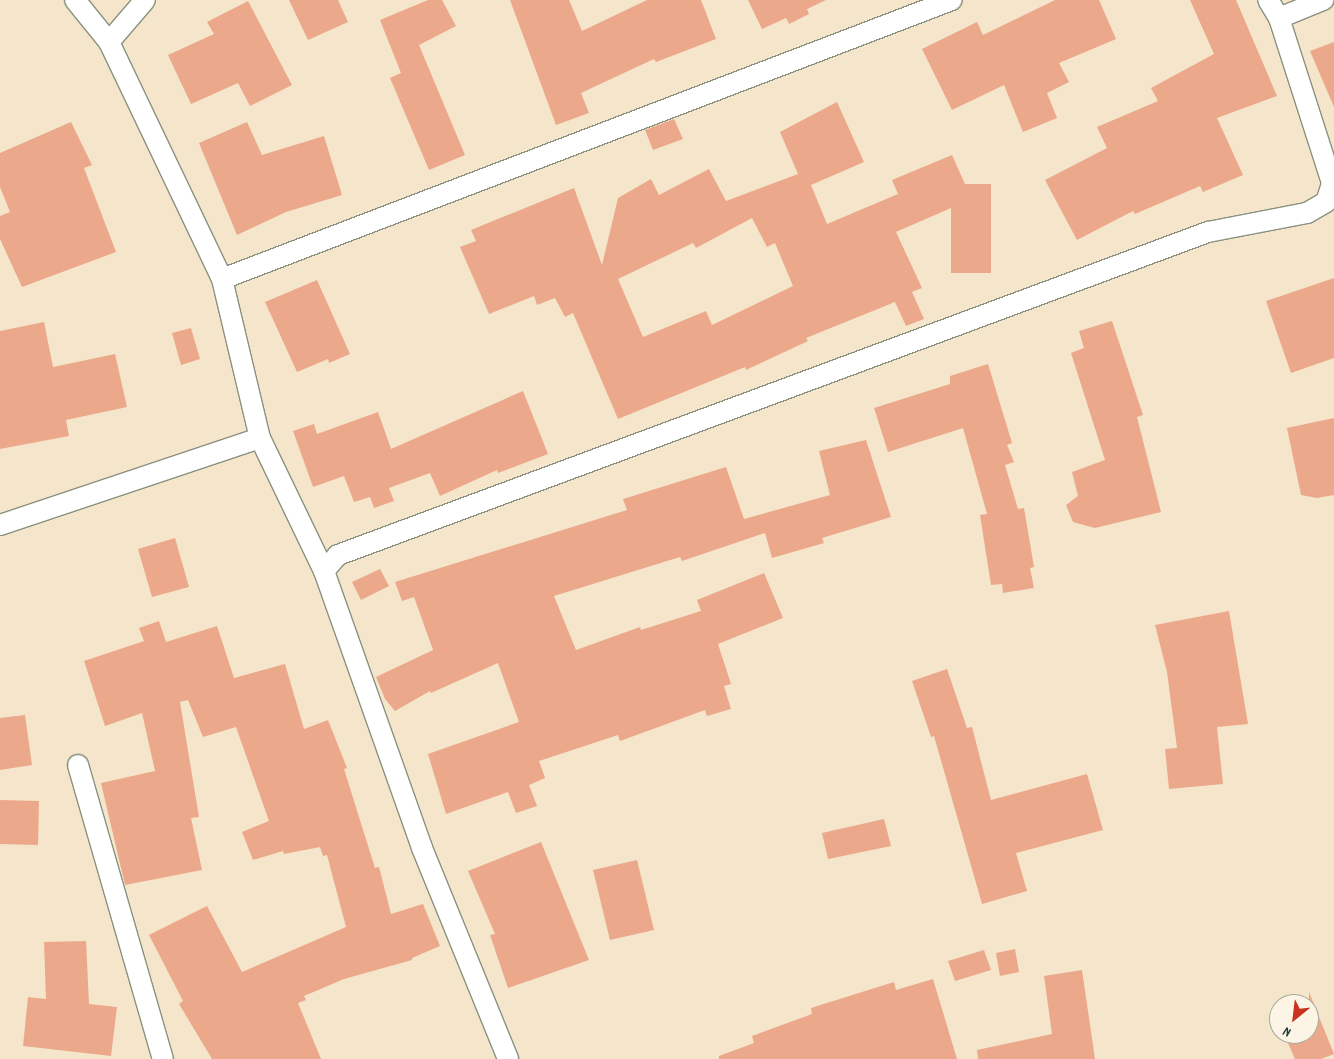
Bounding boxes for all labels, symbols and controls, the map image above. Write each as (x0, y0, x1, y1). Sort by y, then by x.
north arrow (1269, 994, 1319, 1044)
text: N (1279, 1021, 1295, 1042)

